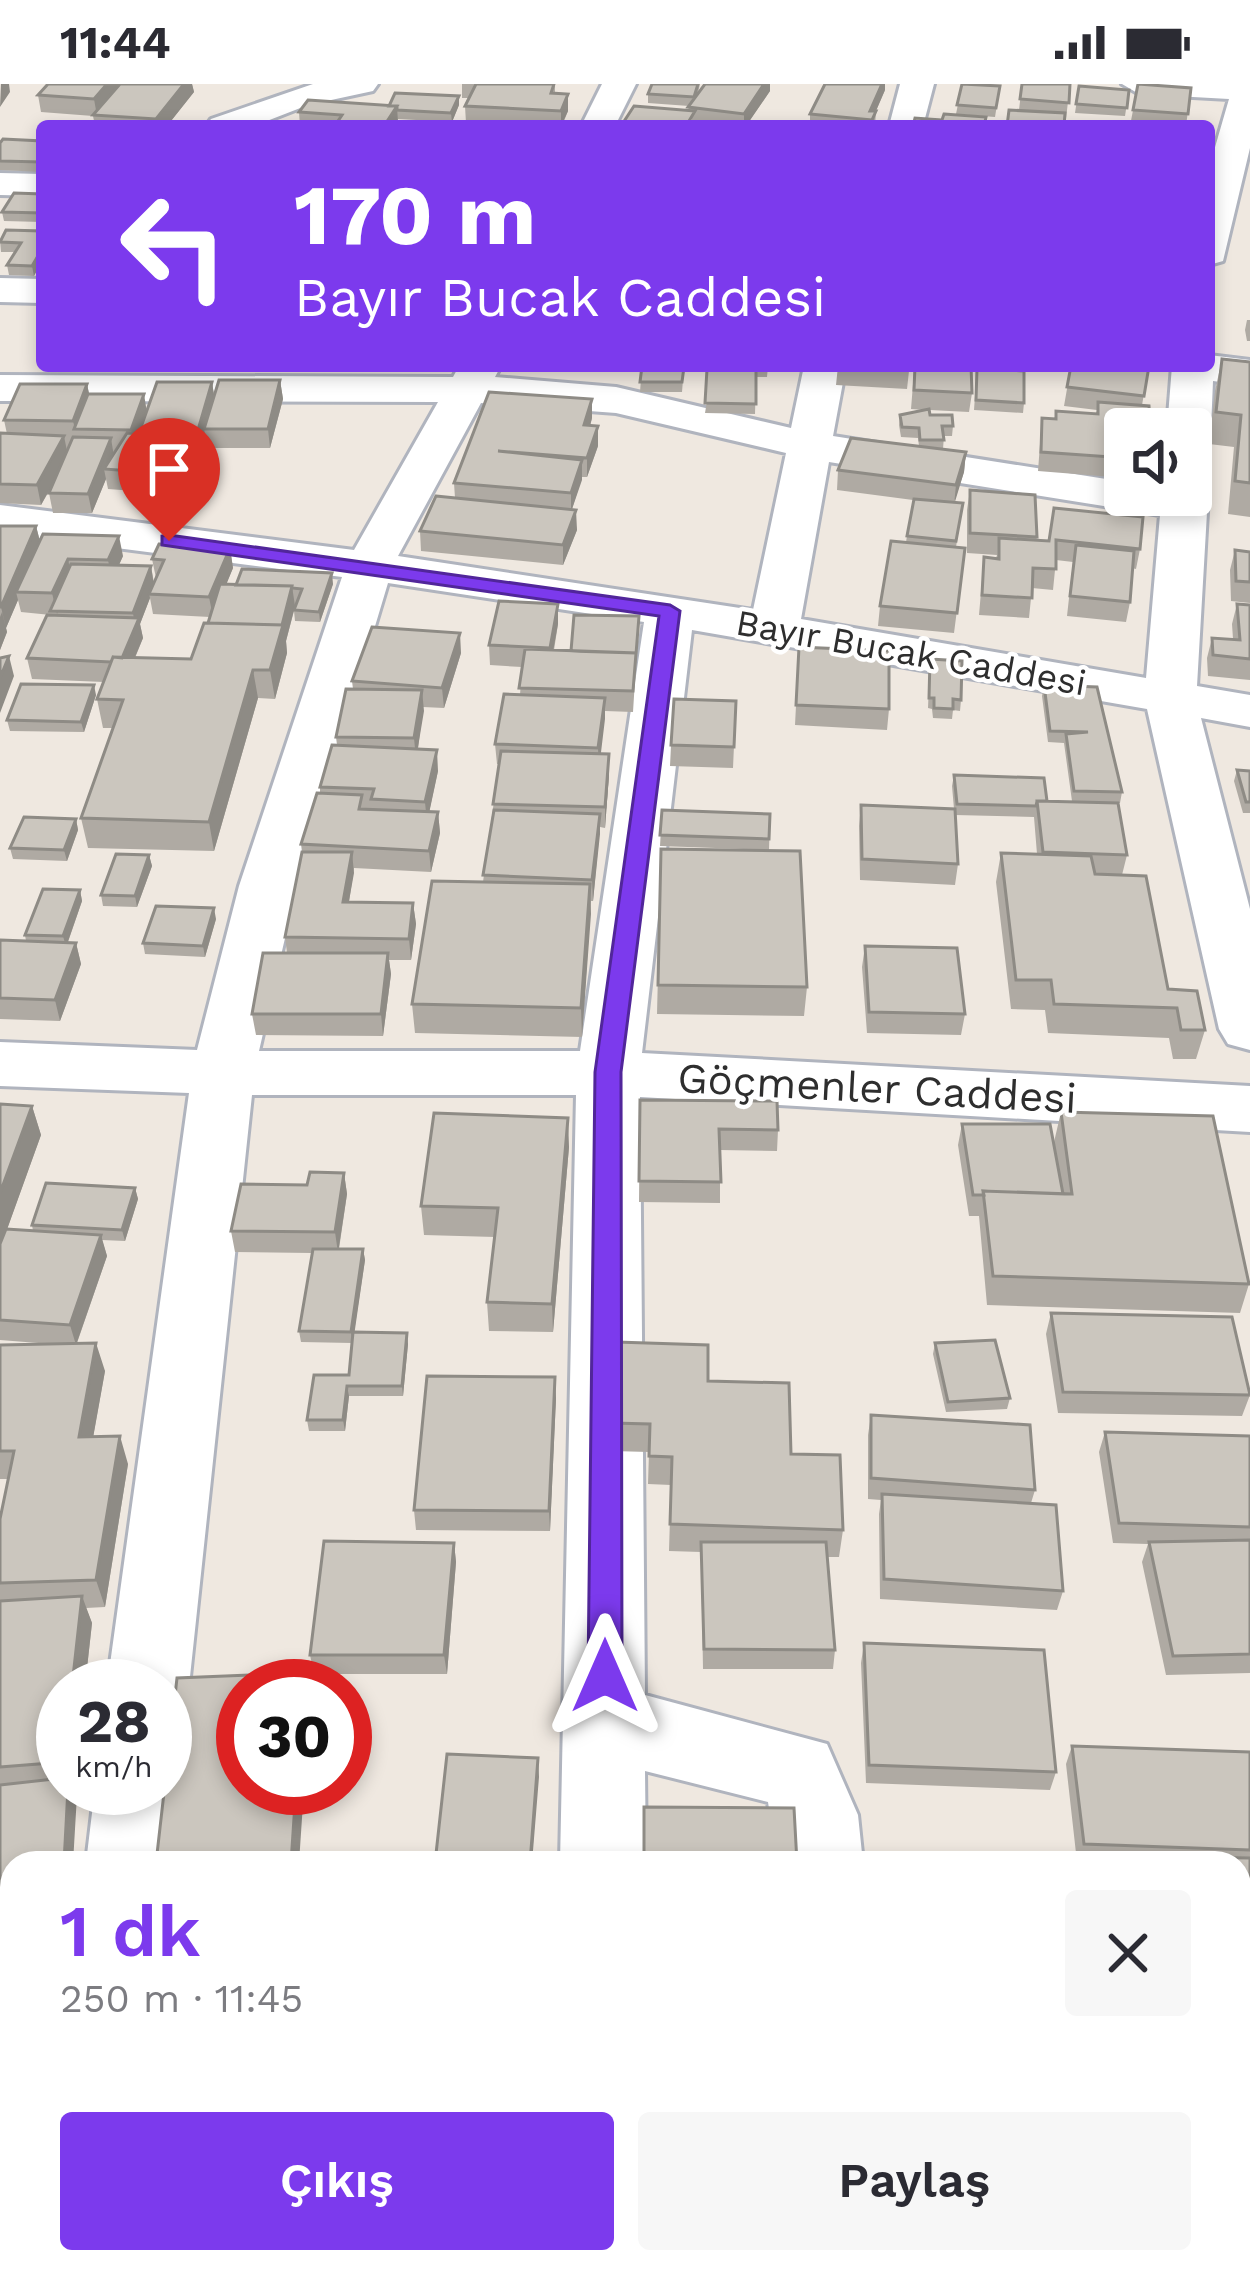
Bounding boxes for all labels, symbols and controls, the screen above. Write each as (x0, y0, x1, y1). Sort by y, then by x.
text: 11:44 (60, 16, 171, 69)
text: 170 m (294, 166, 536, 264)
icon: left (96, 168, 252, 324)
text: Bayır Bucak Caddesi (294, 266, 826, 329)
map controls (1104, 408, 1212, 516)
button: sound (1104, 408, 1212, 516)
pin (118, 418, 220, 541)
icon: arrive (136, 436, 202, 502)
street label: Bayır Bucak Caddesi (733, 602, 1089, 704)
street label: Göçmenler Caddesi (676, 1053, 1078, 1123)
position arrow (542, 1613, 668, 1739)
speed limit sign: 30 (216, 1659, 372, 1815)
text: 28 (77, 1686, 151, 1757)
text: km/h (75, 1749, 153, 1784)
text: 1 dk (60, 1889, 200, 1973)
button: close (1065, 1890, 1191, 2016)
text: 250 m · 11:45 (60, 1976, 303, 2021)
button: Çıkış (60, 2112, 614, 2250)
button: Paylaş (638, 2112, 1191, 2250)

